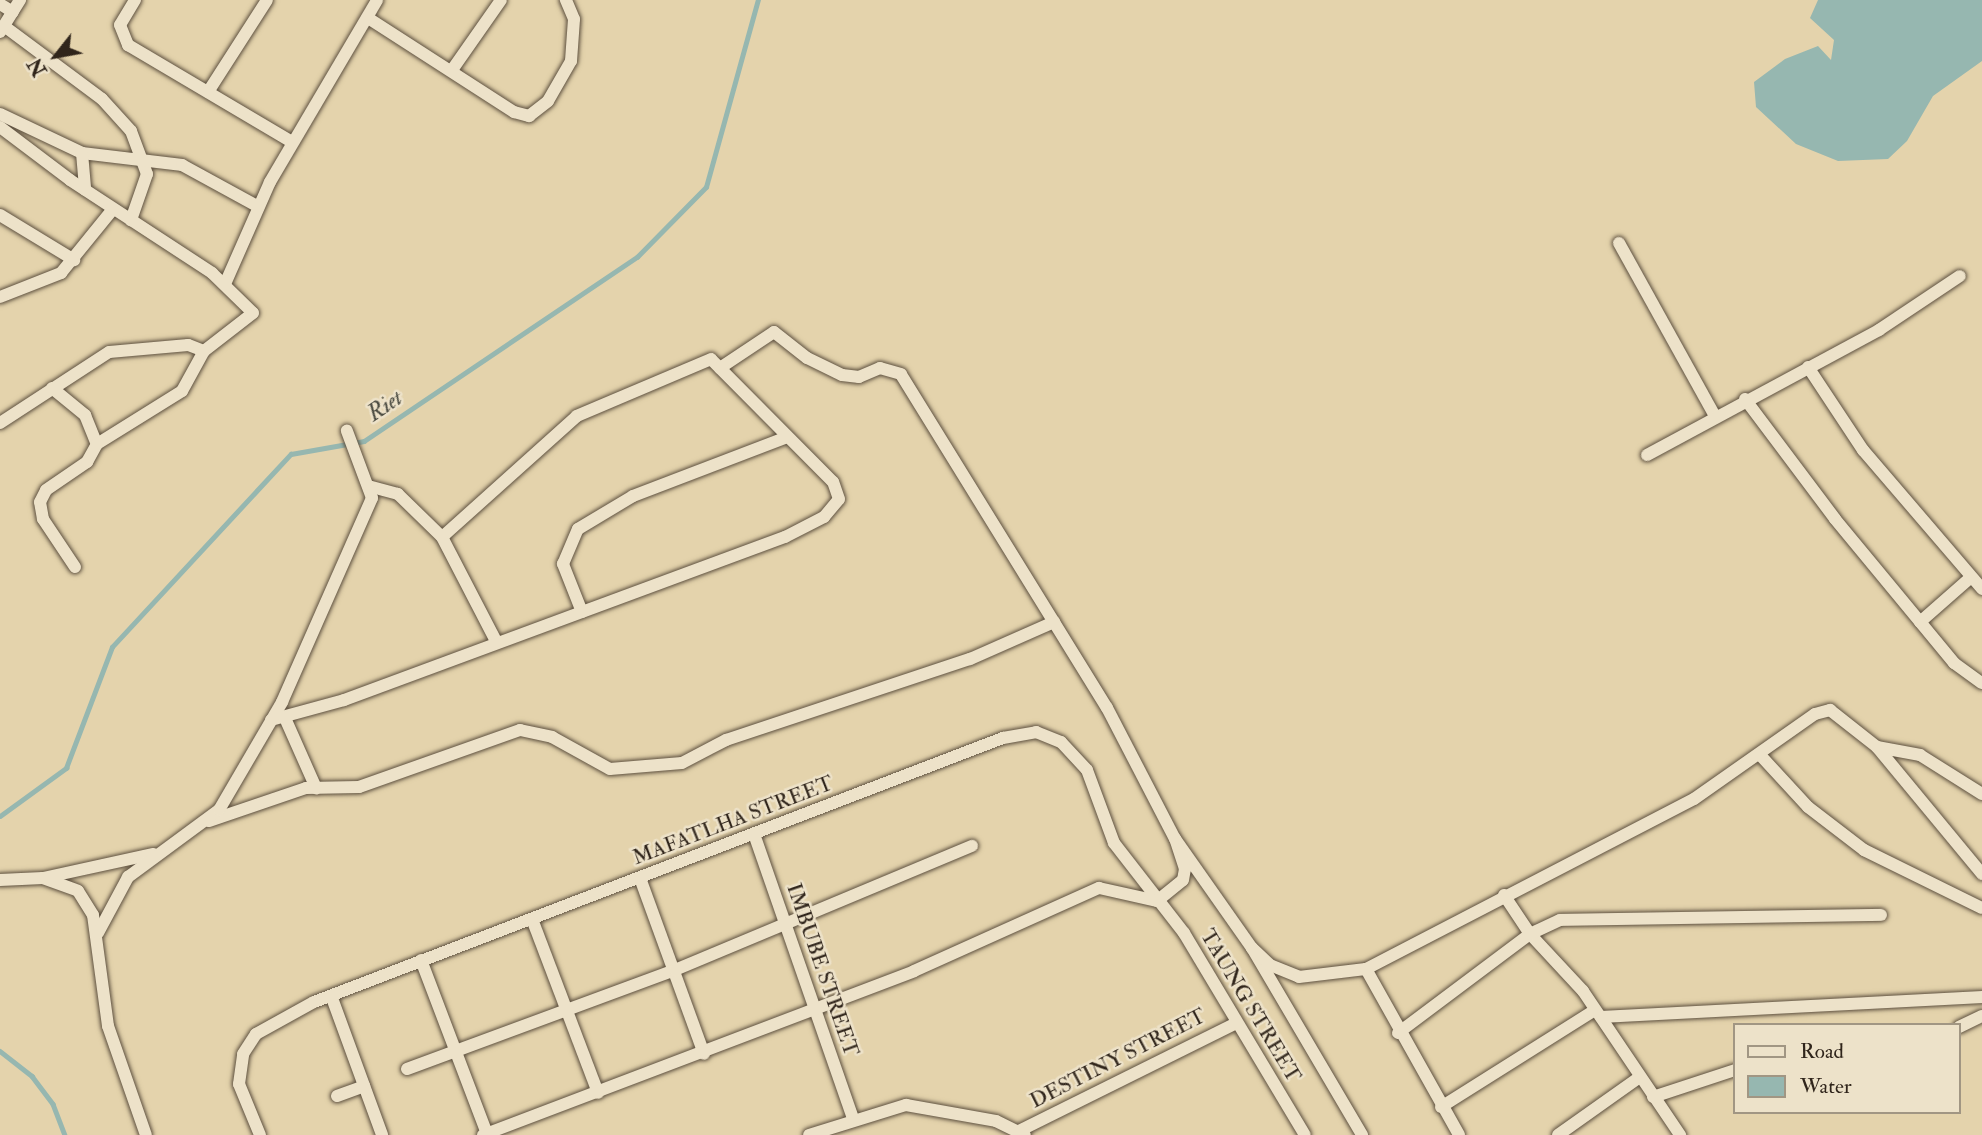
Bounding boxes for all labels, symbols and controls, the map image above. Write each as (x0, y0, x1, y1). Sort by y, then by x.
north arrow (21, 21, 91, 91)
text: N (23, 53, 53, 80)
water label: Riet (362, 384, 408, 428)
street label: MAFATLHA STREET (629, 771, 837, 871)
street label: IMBUBE STREET (781, 880, 863, 1060)
street label: TAUNG STREET (1194, 925, 1306, 1087)
street label: DESTINY STREET (1026, 1004, 1210, 1114)
legend (1734, 1023, 1961, 1114)
text: Road (1800, 1038, 1844, 1065)
text: Water (1800, 1073, 1852, 1100)

